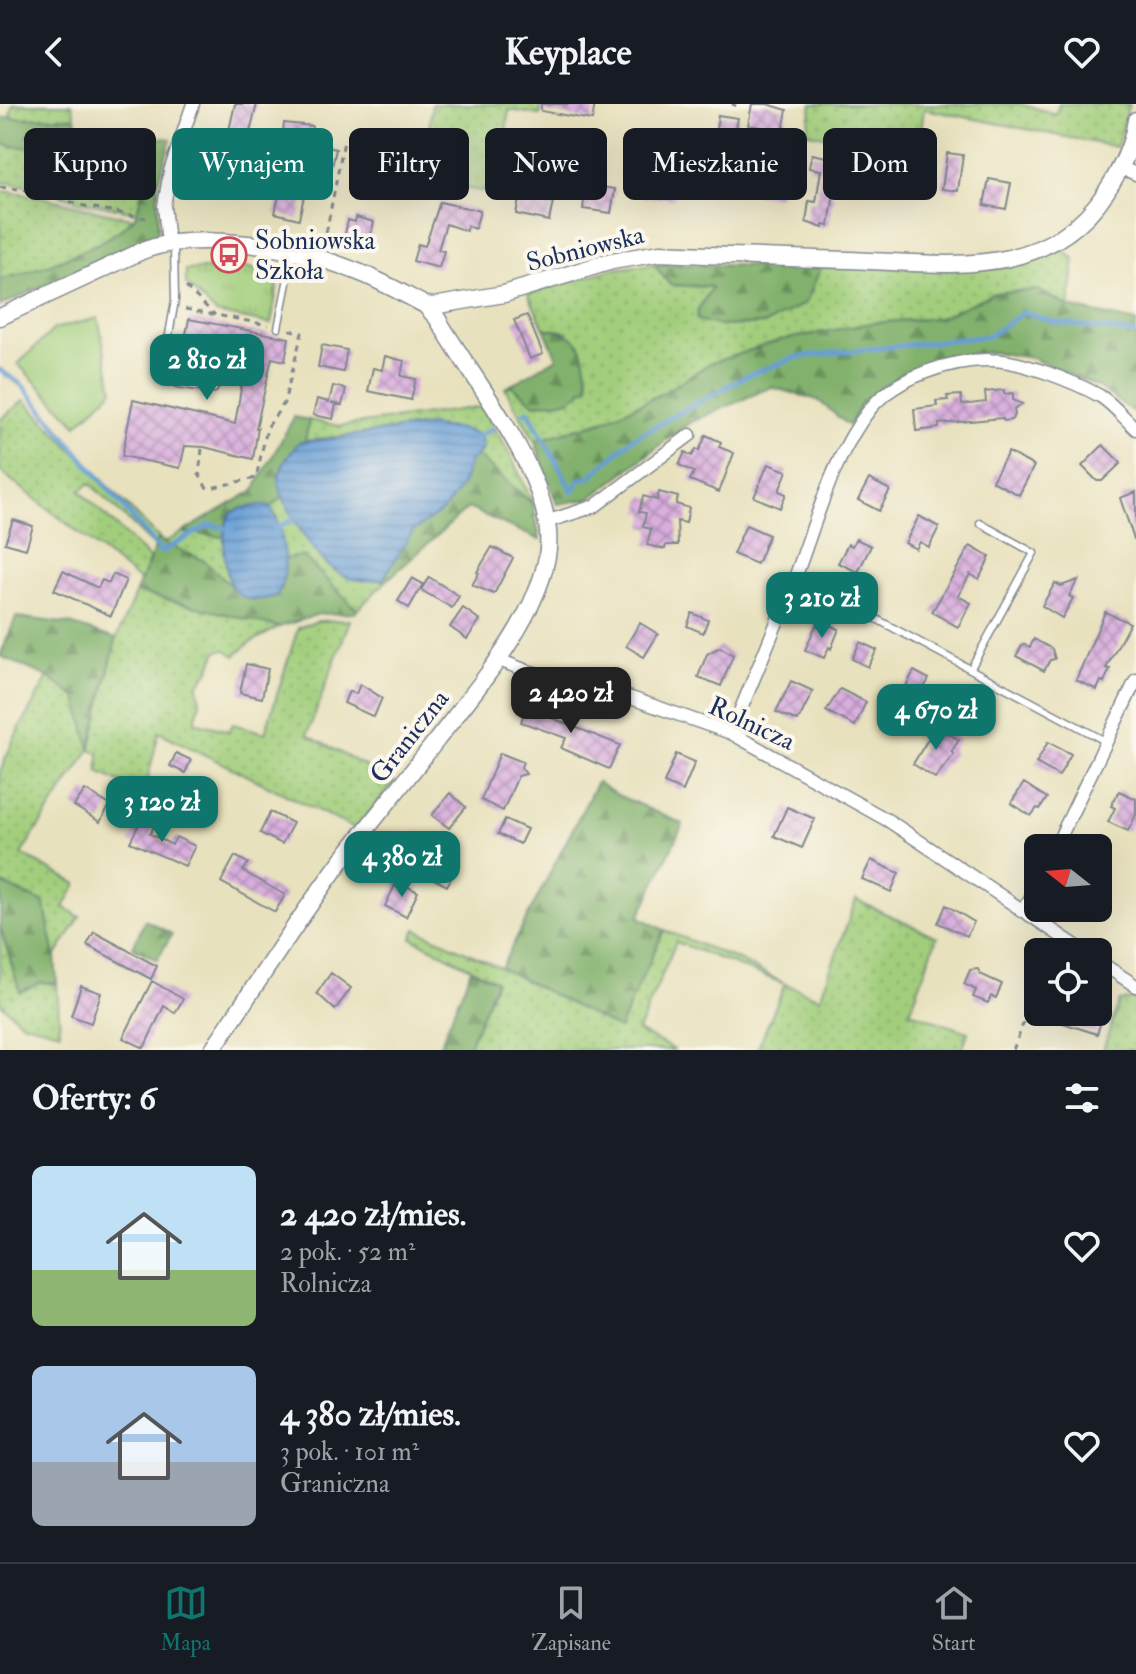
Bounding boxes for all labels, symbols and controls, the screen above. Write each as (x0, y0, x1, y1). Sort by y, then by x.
icon: back (32, 30, 76, 74)
text: Keyplace (504, 30, 632, 75)
icon: heart (1060, 30, 1104, 74)
chip: Kupno (24, 128, 156, 200)
chip: Wynajem (172, 128, 333, 200)
chip: Filtry (349, 128, 469, 200)
chip: Nowe (485, 128, 607, 200)
chip: Mieszkanie (623, 128, 807, 200)
chip: Dom (823, 128, 937, 200)
street label: Sobniowska (523, 219, 648, 279)
place label: Sobniowska Szkoła (255, 225, 375, 287)
bus stop icon: Sobniowska Szkoła (210, 236, 248, 274)
pin: 2 810 zł (124, 334, 290, 402)
text: 2 810 zł (168, 344, 246, 376)
pin: 3 210 zł (739, 572, 905, 640)
text: 3 210 zł (784, 582, 860, 614)
pin: 2 420 zł (488, 667, 654, 735)
text: 2 420 zł (529, 677, 613, 709)
street label: Graniczna (363, 683, 456, 790)
pin: 4 670 zł (853, 684, 1019, 752)
street label: Rolnicza (703, 690, 800, 758)
text: 4 670 zł (895, 694, 977, 726)
pin: 3 120 zł (79, 776, 245, 844)
text: 3 120 zł (124, 786, 200, 818)
pin: 4 380 zł (319, 831, 485, 899)
north arrow (1024, 834, 1112, 922)
map controls (1024, 834, 1112, 1026)
text: 4 380 zł (362, 841, 442, 873)
button: locate (1024, 938, 1112, 1026)
icon: filters (1060, 1076, 1104, 1120)
text: Oferty: 6 (32, 1077, 156, 1120)
text: 2 420 zł/mies. (280, 1193, 466, 1236)
icon: home (96, 1198, 192, 1294)
icon: heart (1060, 1224, 1104, 1268)
text: 2 pok. · 52 m² (280, 1236, 415, 1268)
text: Rolnicza (280, 1268, 371, 1300)
text: 4 380 zł/mies. (280, 1393, 461, 1436)
icon: home (96, 1398, 192, 1494)
icon: heart (1060, 1424, 1104, 1468)
text: 3 pok. · 101 m² (280, 1436, 419, 1468)
text: Graniczna (280, 1468, 390, 1500)
tab: Mapa (160, 1581, 211, 1657)
tab: Zapisane (531, 1581, 611, 1657)
tab: Start (932, 1581, 976, 1657)

